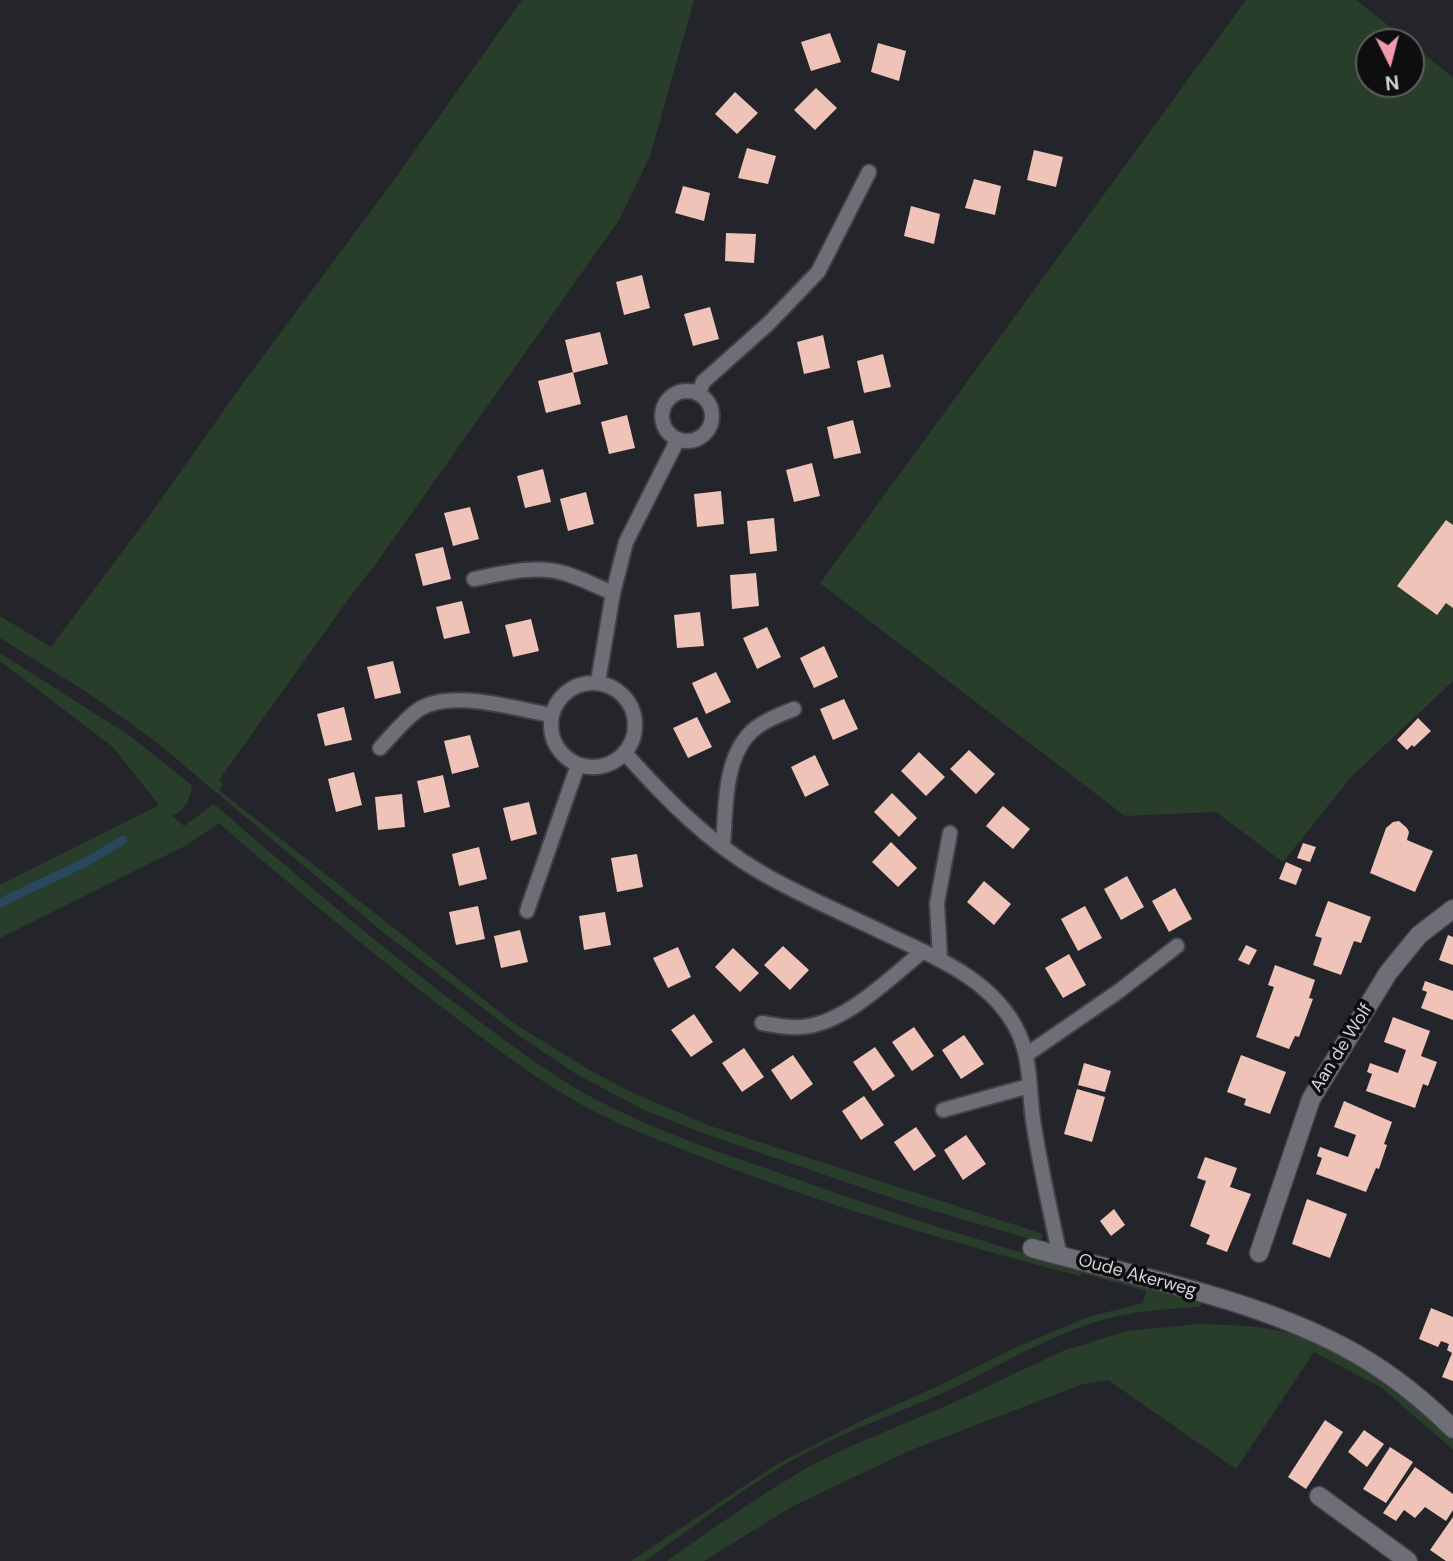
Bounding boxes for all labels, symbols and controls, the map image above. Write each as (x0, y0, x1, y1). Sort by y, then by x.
north arrow (1355, 28, 1425, 98)
text: N (1384, 69, 1400, 96)
street label: Aan de Wolf (1306, 1000, 1378, 1096)
street label: Oude Akerweg (1076, 1250, 1198, 1302)

